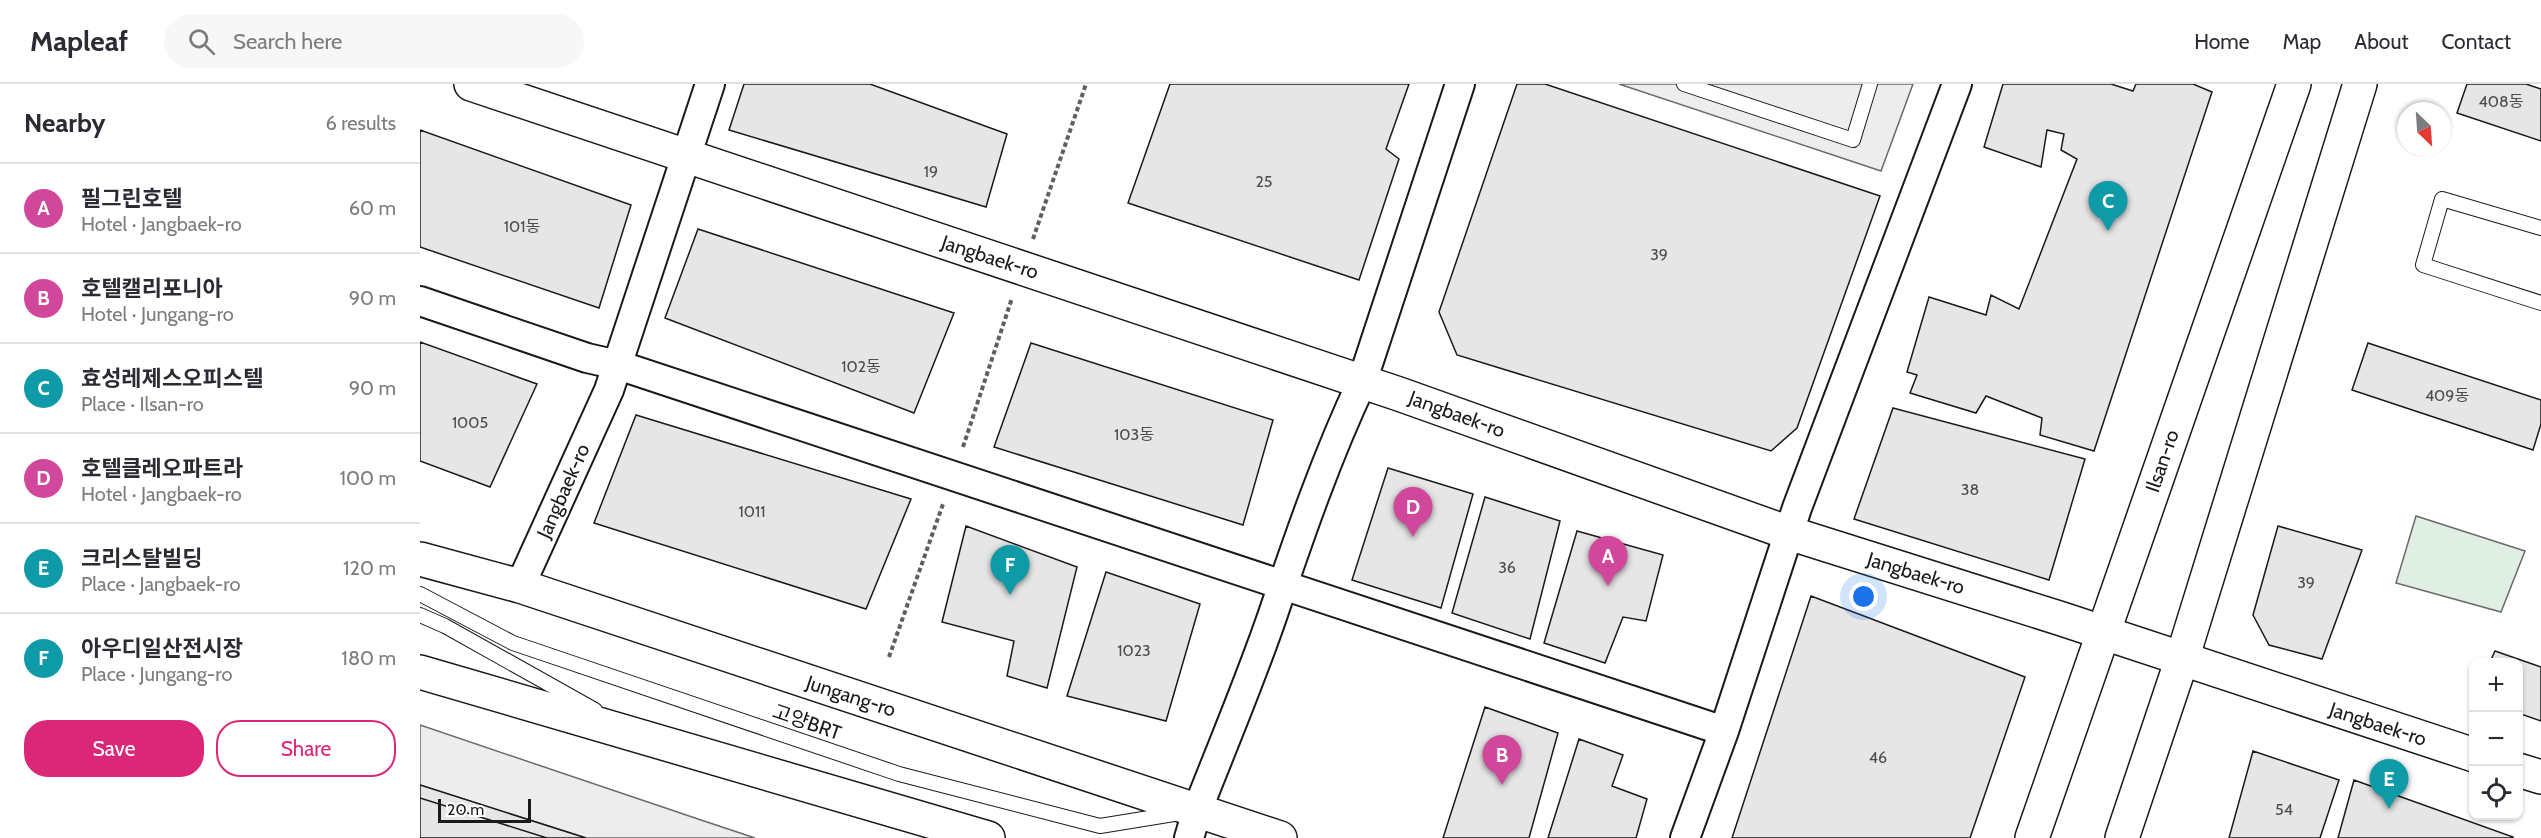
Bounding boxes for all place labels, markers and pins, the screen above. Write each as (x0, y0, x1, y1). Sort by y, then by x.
pin: C (2088, 182, 2128, 231)
pin: D (1394, 488, 1432, 537)
pin: A (1588, 536, 1628, 586)
pin: F (990, 546, 1030, 595)
pin: B (1482, 736, 1522, 785)
pin: E (2370, 760, 2408, 809)

